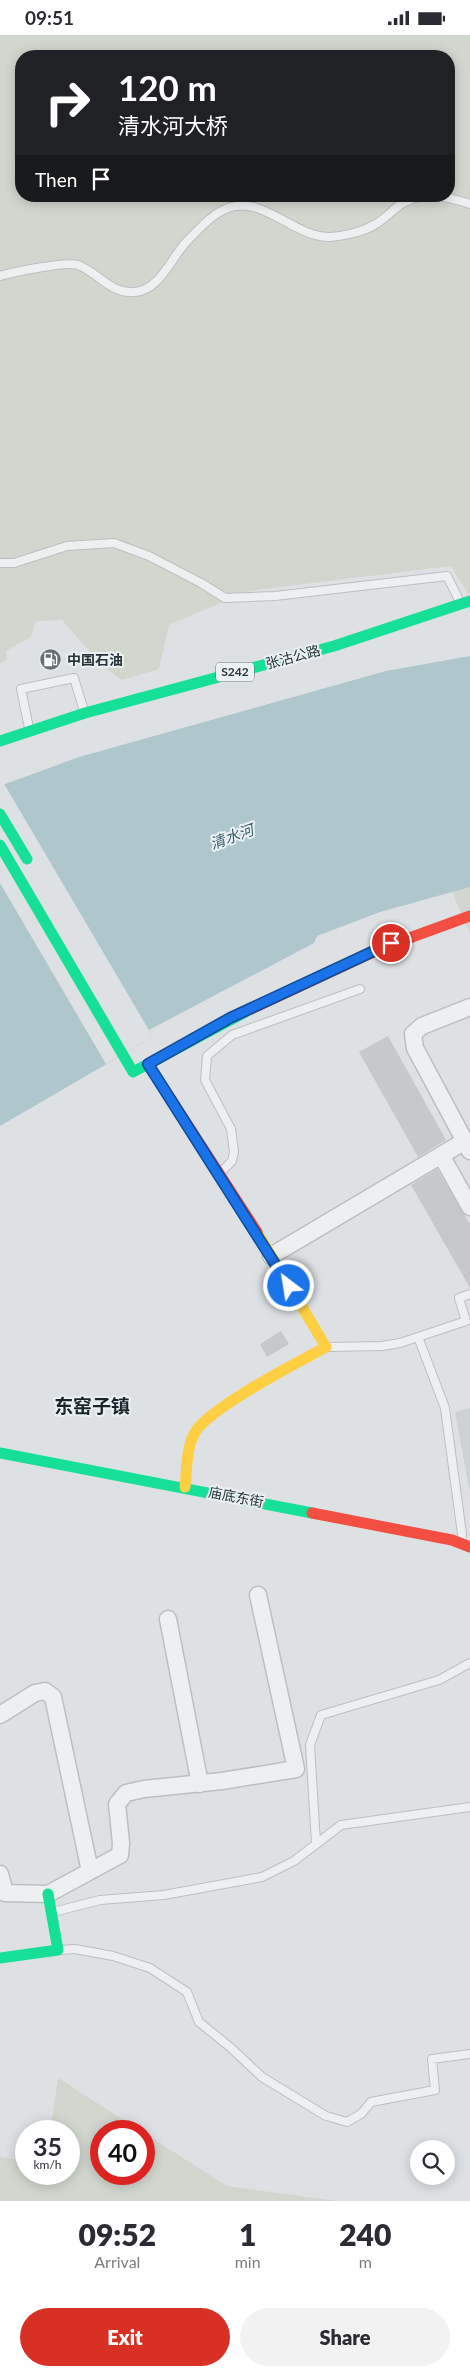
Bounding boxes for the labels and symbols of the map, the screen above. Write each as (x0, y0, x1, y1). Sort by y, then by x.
street label: 张沽公路 (264, 641, 322, 672)
fuel station icon: 中国石油 (39, 648, 63, 672)
place label: 中国石油 (67, 651, 123, 668)
road number: S242 (216, 663, 254, 681)
water label: 清水河 (207, 819, 259, 852)
pin (370, 922, 412, 964)
position arrow (262, 1259, 314, 1311)
district label: 东窑子镇 (54, 1394, 130, 1417)
street label: 庙底东街 (207, 1483, 265, 1510)
speed limit sign: 40 (90, 2120, 155, 2185)

